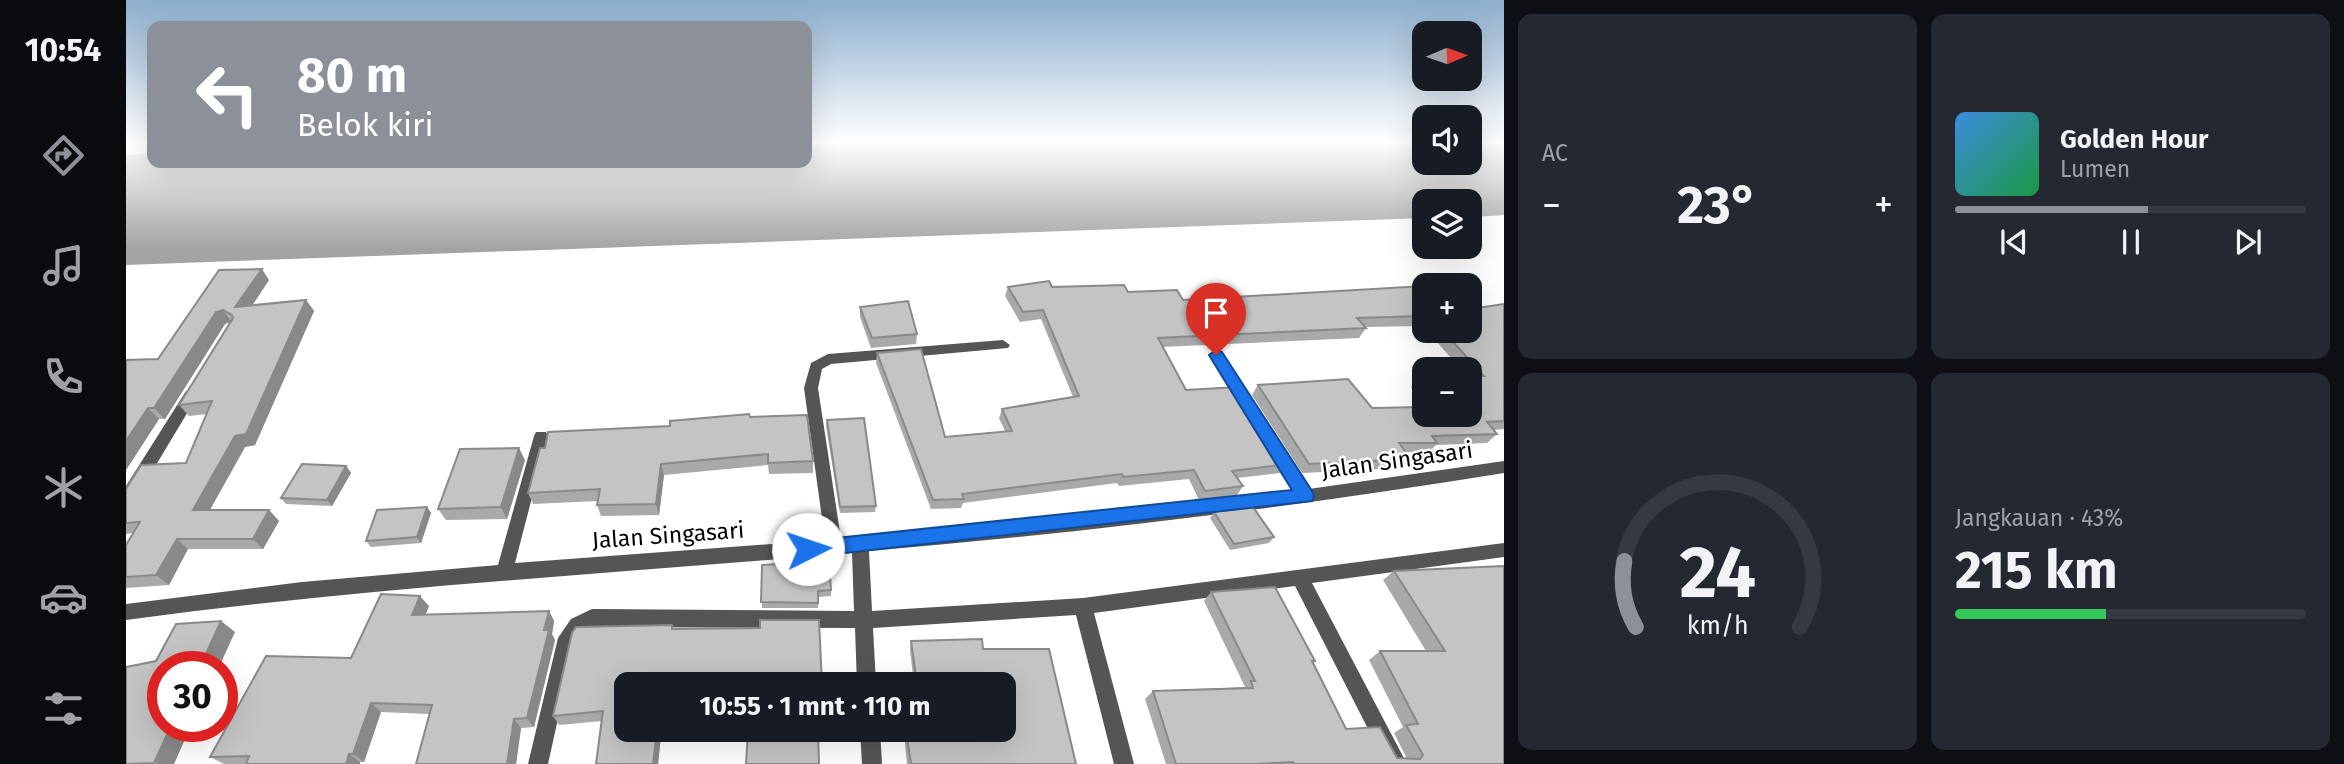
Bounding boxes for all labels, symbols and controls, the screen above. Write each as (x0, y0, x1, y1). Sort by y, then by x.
north arrow (1412, 21, 1482, 91)
map controls (1412, 21, 1482, 427)
text: 10:54 (25, 31, 101, 69)
text: 80 m (297, 46, 407, 105)
icon: left (182, 49, 273, 140)
button: sound (1412, 105, 1482, 175)
text: Belok kiri (297, 106, 433, 144)
text: Golden Hour (2060, 124, 2208, 155)
icon: directions (39, 131, 88, 180)
text: AC (1542, 139, 1568, 167)
text: Lumen (2060, 155, 2130, 183)
text: 23° (1677, 174, 1758, 237)
text: − (1542, 182, 1561, 228)
text: + (1874, 182, 1893, 228)
button: layers (1412, 189, 1482, 259)
icon: previous (1995, 223, 2033, 261)
icon: pause (2112, 223, 2150, 261)
icon: next (2229, 223, 2267, 261)
icon: music (39, 241, 88, 290)
button: + (1412, 273, 1482, 343)
pin (1186, 283, 1246, 355)
icon: arrive (1197, 294, 1235, 332)
icon: phone (39, 352, 88, 401)
button: − (1412, 357, 1482, 427)
street label: Jalan Singasari (1319, 436, 1475, 484)
icon: climate (39, 463, 88, 512)
text: Jangkauan · 43% (1955, 504, 2123, 532)
position arrow (771, 512, 845, 586)
street label: Jalan Singasari (591, 516, 745, 554)
text: 24 (1679, 530, 1756, 617)
text: 215 km (1955, 539, 2118, 602)
icon: car (39, 573, 88, 622)
text: km/h (1687, 611, 1748, 641)
speed limit sign: 30 (147, 651, 238, 742)
icon: filters (39, 684, 88, 733)
text: 10:55 · 1 mnt · 110 m (700, 691, 930, 722)

